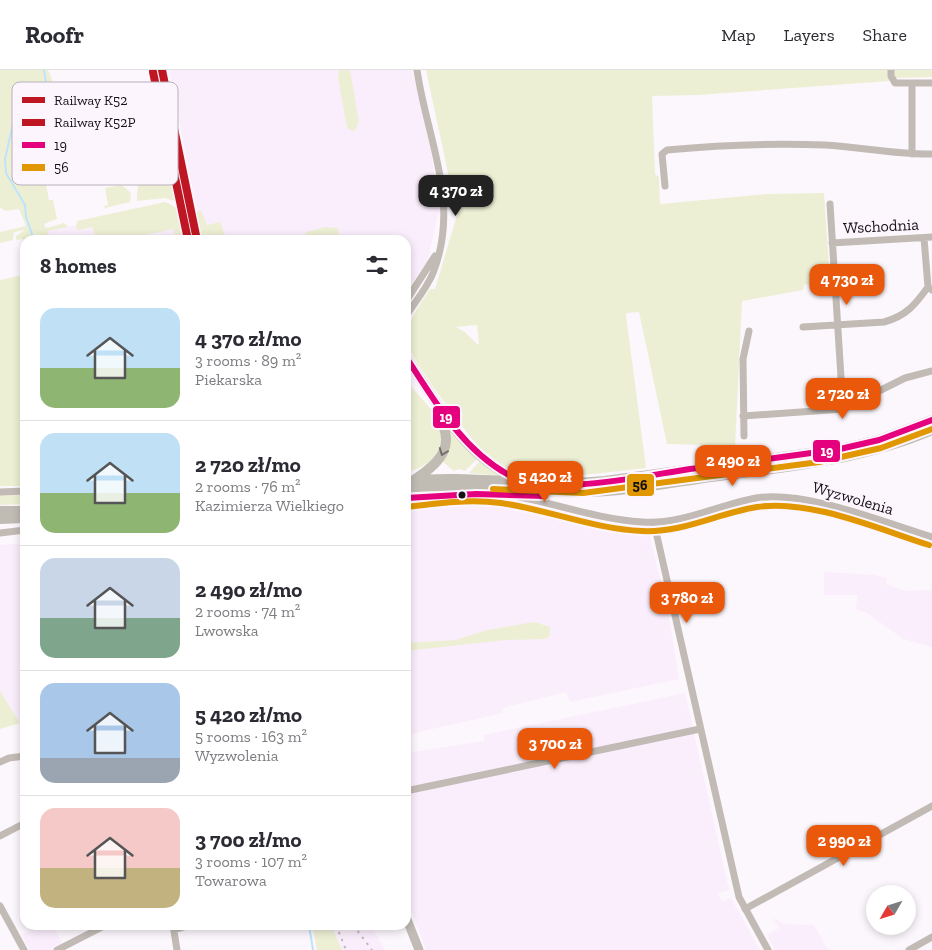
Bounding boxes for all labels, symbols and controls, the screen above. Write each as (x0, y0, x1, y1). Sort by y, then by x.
text: Roofr (25, 20, 84, 49)
text: Map (721, 24, 756, 46)
text: Layers (784, 24, 835, 46)
text: Share (863, 24, 907, 46)
legend (12, 82, 178, 185)
text: Railway K52 (54, 92, 127, 109)
text: Railway K52P (54, 114, 135, 131)
text: 19 (54, 137, 67, 154)
text: 56 (54, 159, 69, 176)
pin: 4 370 zł (404, 174, 508, 217)
text: 4 370 zł (429, 181, 483, 200)
street label: Wschodnia (843, 215, 920, 237)
icon: filters (363, 251, 391, 279)
text: 8 homes (40, 253, 117, 278)
pin: 4 730 zł (795, 264, 899, 306)
text: 4 730 zł (820, 270, 874, 289)
text: 4 370 zł/mo (195, 326, 301, 351)
icon: home (80, 328, 140, 388)
text: 3 rooms · 89 m² (195, 351, 301, 370)
text: Piekarska (195, 370, 262, 389)
pin: 2 720 zł (791, 378, 895, 420)
text: 2 720 zł (817, 384, 869, 403)
line badge: 19 (432, 405, 461, 429)
text: 19 (439, 409, 453, 426)
line badge: 19 (812, 439, 841, 463)
text: 19 (820, 443, 834, 460)
pin: 2 490 zł (681, 444, 785, 487)
one-way arrow (439, 447, 449, 456)
text: 2 490 zł (706, 451, 760, 470)
text: 2 720 zł/mo (195, 452, 301, 477)
icon: home (80, 453, 140, 513)
pin: 5 420 zł (493, 460, 597, 503)
text: 5 420 zł (518, 467, 572, 486)
line badge: 56 (626, 473, 655, 497)
text: 2 rooms · 76 m² (195, 477, 301, 496)
text: 56 (633, 477, 648, 494)
street label: Wyzwolenia (810, 477, 896, 519)
unlabelled marker (457, 490, 467, 500)
text: Kazimierza Wielkiego (195, 496, 344, 515)
text: 2 490 zł/mo (195, 577, 302, 602)
icon: home (80, 578, 140, 638)
pin: 3 780 zł (635, 582, 739, 624)
text: 3 780 zł (661, 588, 713, 607)
text: 2 rooms · 74 m² (195, 602, 300, 621)
text: Lwowska (195, 621, 258, 640)
text: 5 420 zł/mo (195, 702, 302, 727)
icon: home (80, 703, 140, 763)
text: 5 rooms · 163 m² (195, 727, 307, 746)
pin: 3 700 zł (503, 728, 607, 770)
text: 3 700 zł (528, 734, 582, 753)
text: Wyzwolenia (195, 746, 278, 765)
pin: 2 990 zł (792, 824, 896, 867)
text: 3 700 zł/mo (195, 827, 302, 852)
icon: home (80, 828, 140, 888)
text: 2 990 zł (817, 831, 871, 850)
text: 3 rooms · 107 m² (195, 852, 307, 871)
text: Towarowa (195, 871, 267, 890)
north arrow (866, 885, 916, 935)
map controls (866, 885, 916, 935)

